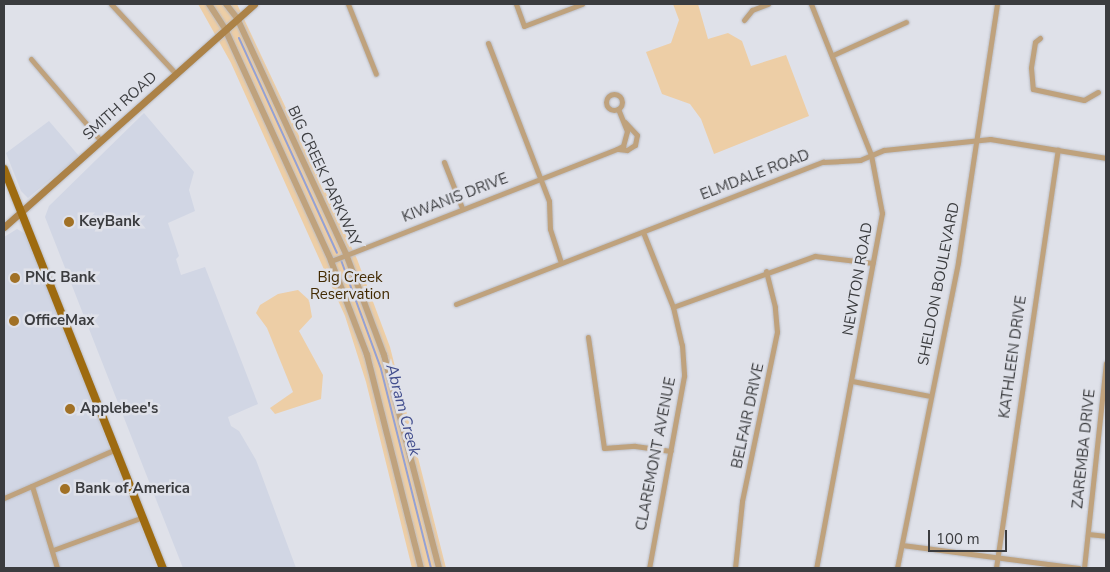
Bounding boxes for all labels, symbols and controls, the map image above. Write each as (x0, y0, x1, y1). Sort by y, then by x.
street label: SMITH ROAD (79, 68, 161, 144)
street label: BIG CREEK PARKWAY (284, 103, 364, 249)
street label: ELMDALE ROAD (698, 146, 812, 204)
street label: KIWANIS DRIVE (400, 170, 510, 226)
street label: SHELDON BOULEVARD (914, 201, 964, 367)
place label: KeyBank (79, 213, 140, 231)
marker: KeyBank (63, 216, 75, 228)
street label: NEWTON ROAD (839, 221, 877, 337)
park label: Big Creek Reservation (310, 268, 390, 303)
place label: PNC Bank (25, 269, 96, 287)
marker: PNC Bank (9, 272, 21, 284)
street label: KATHLEEN DRIVE (995, 294, 1031, 420)
place label: OfficeMax (24, 312, 95, 330)
marker: OfficeMax (8, 315, 20, 327)
water label: Abram Creek (382, 362, 424, 458)
street label: BELFAIR DRIVE (728, 362, 768, 470)
street label: CLAREMONT AVENUE (632, 376, 680, 532)
street label: ZAREMBA DRIVE (1069, 388, 1099, 510)
place label: Applebee's (80, 400, 158, 418)
marker: Applebee's (64, 403, 76, 415)
place label: Bank of America (75, 480, 190, 498)
marker: Bank of America (59, 483, 71, 495)
scale bar (930, 520, 1009, 552)
text: 100 m (936, 529, 980, 549)

